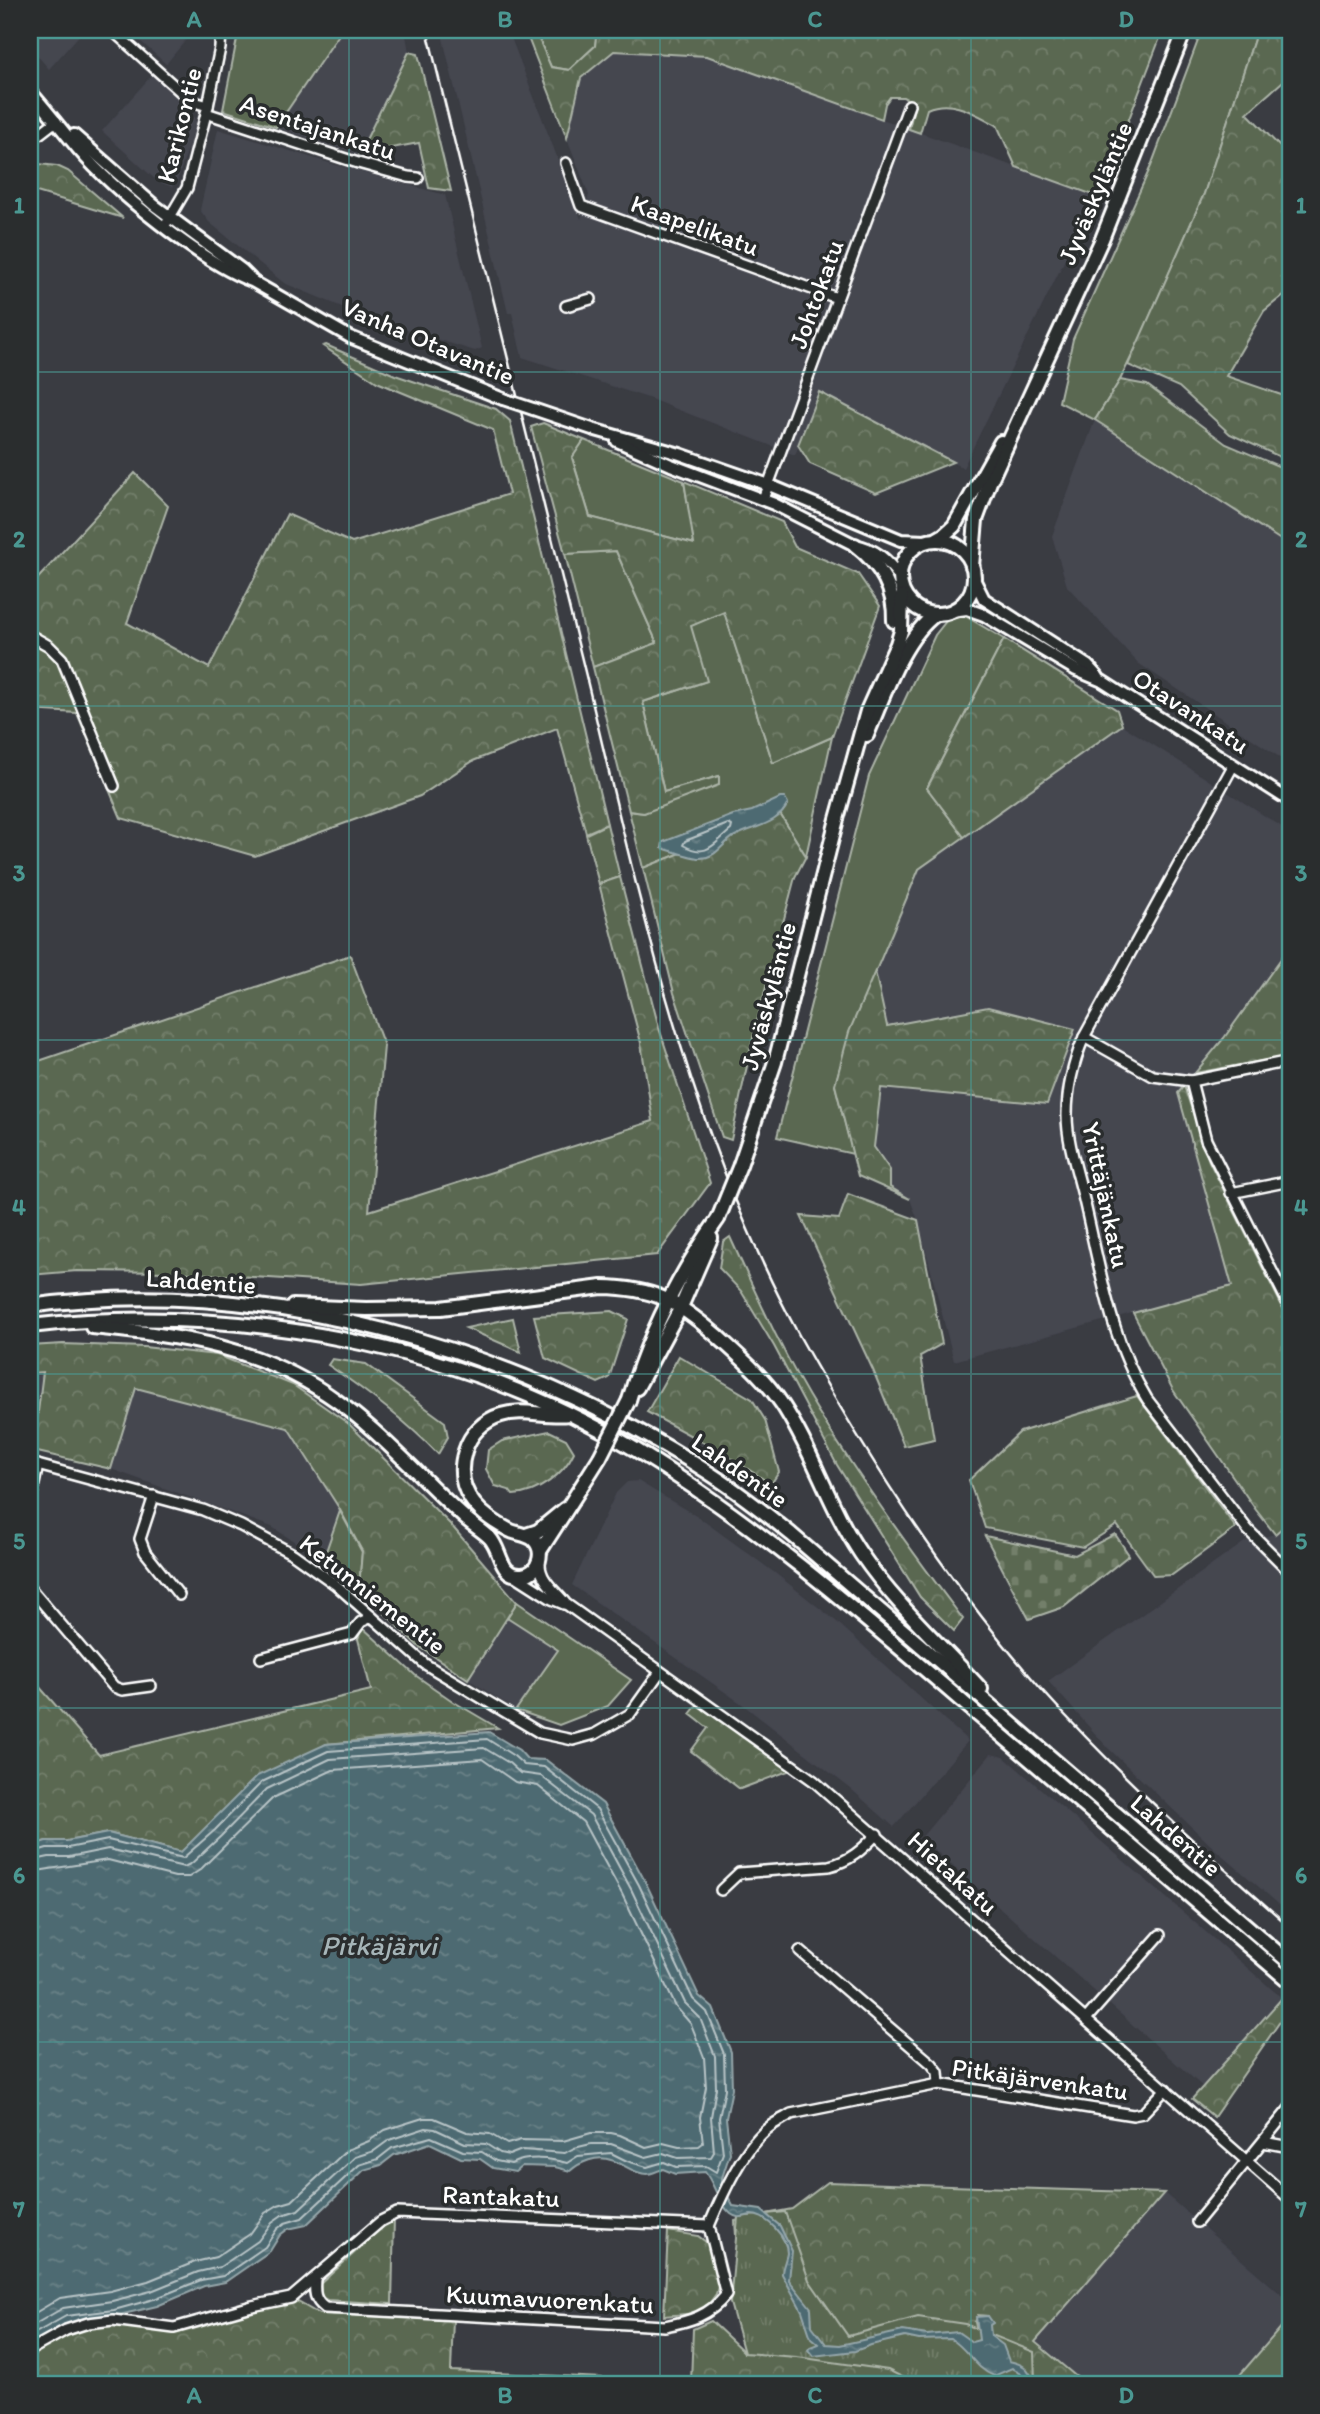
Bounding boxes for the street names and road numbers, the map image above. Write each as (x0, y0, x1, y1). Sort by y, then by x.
street label: Karikontie (149, 64, 209, 186)
street label: Asentajankatu (236, 87, 400, 167)
street label: Jyväskyläntie (1051, 117, 1139, 269)
street label: Kaapelikatu (627, 187, 763, 263)
street label: Johtokatu (782, 235, 850, 353)
street label: Vanha Otavantie (337, 290, 519, 392)
street label: Otavankatu (1127, 661, 1255, 761)
street label: Jyväskyläntie (733, 918, 803, 1074)
street label: Yrittäjänkatu (1075, 1119, 1137, 1271)
street label: Lahdentie (145, 1261, 257, 1301)
street label: Lahdentie (686, 1425, 794, 1515)
street label: Ketunniementie (293, 1527, 453, 1661)
street label: Lahdentie (1124, 1787, 1228, 1883)
street label: Hietakatu (901, 1824, 1005, 1922)
street label: Pitkäjärvenkatu (950, 2051, 1130, 2107)
street label: Rantakatu (442, 2178, 560, 2214)
street label: Kuumavuorenkatu (445, 2278, 655, 2320)

